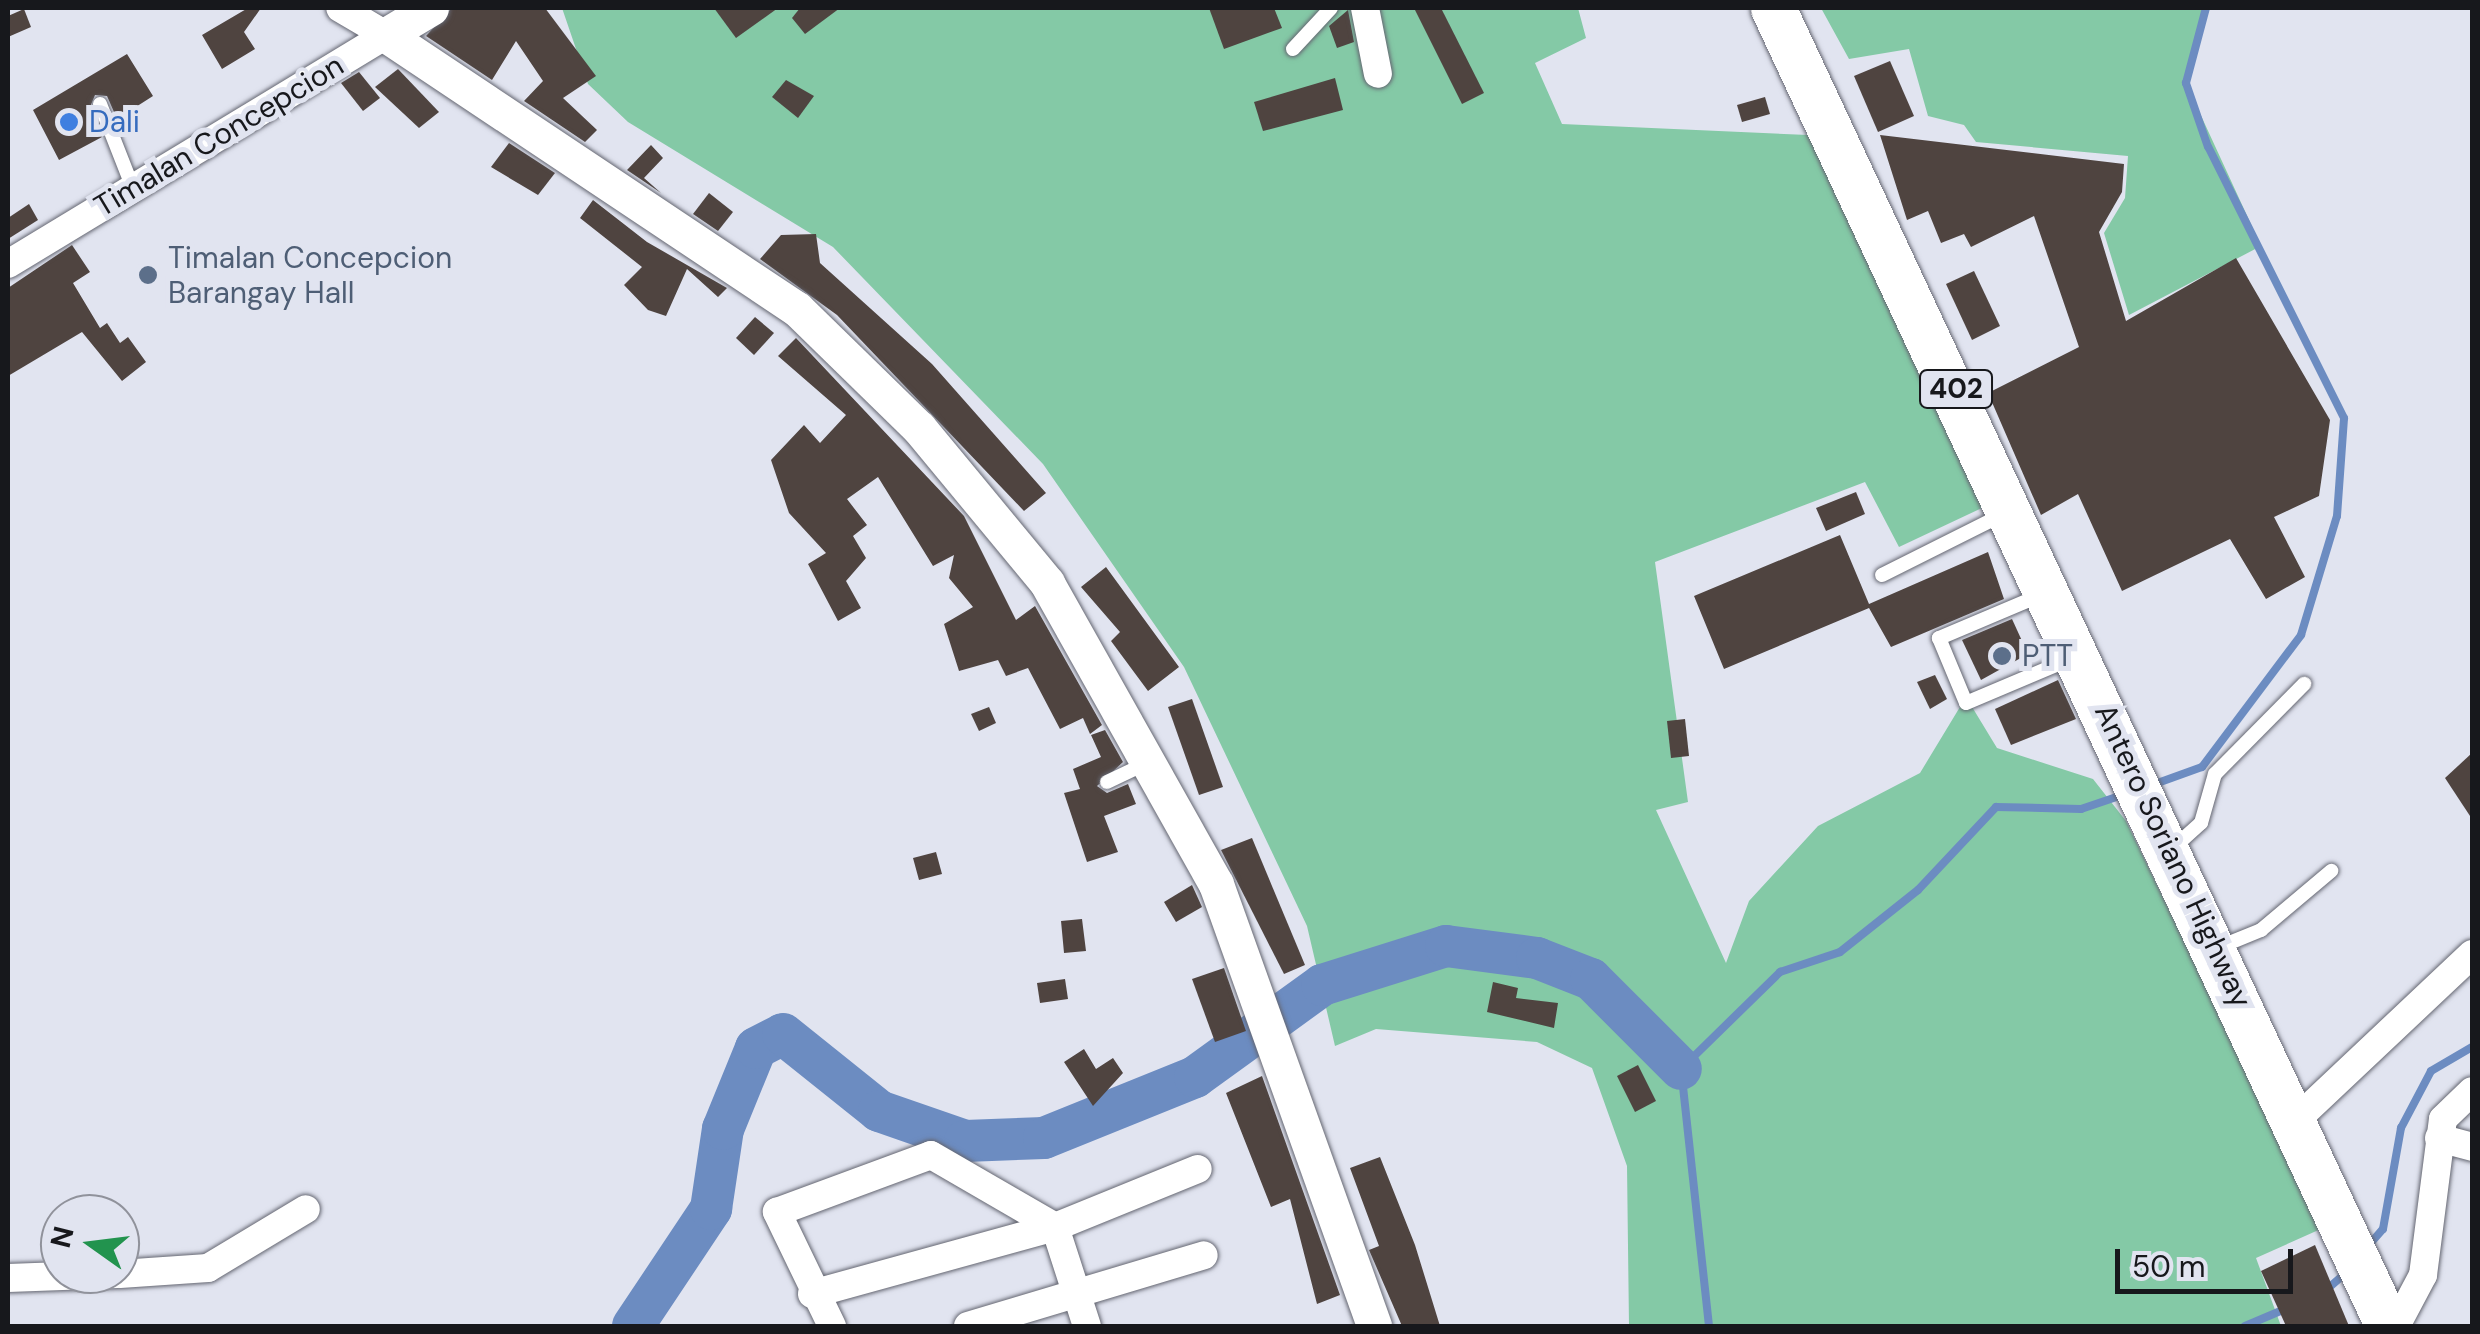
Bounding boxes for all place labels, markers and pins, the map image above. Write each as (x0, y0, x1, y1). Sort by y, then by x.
place label: Dali (89, 104, 140, 140)
marker: Dali (58, 111, 80, 133)
place label: Timalan Concepcion Barangay Hall (168, 240, 452, 310)
marker: Timalan Concepcion Barangay Hall (137, 264, 159, 286)
place label: PTT (2022, 638, 2073, 674)
marker: PTT (1991, 645, 2013, 667)

